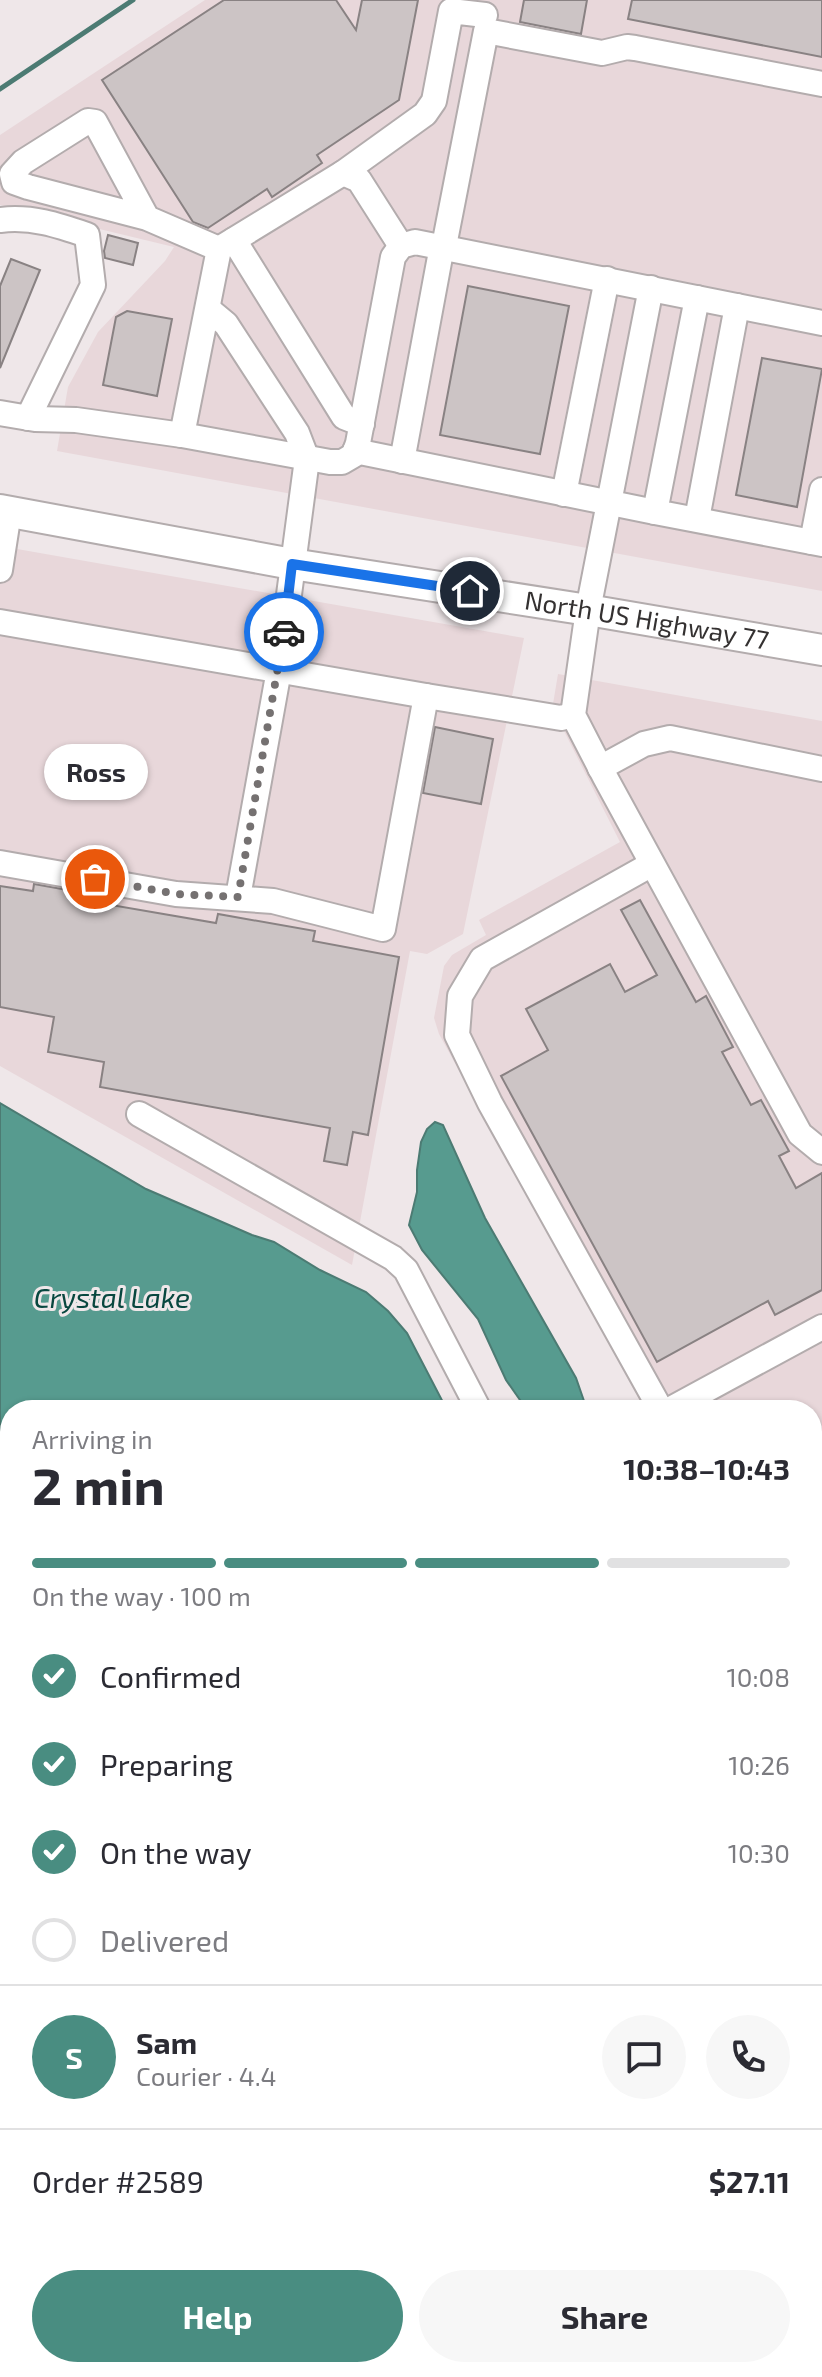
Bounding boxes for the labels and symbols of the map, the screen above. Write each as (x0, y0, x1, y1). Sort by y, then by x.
pin (436, 557, 504, 625)
street label: North US Highway 77 (523, 583, 771, 655)
courier (244, 592, 324, 672)
callout: Ross (43, 743, 147, 799)
pin (61, 845, 129, 913)
water label: Crystal Lake (34, 1280, 190, 1314)

